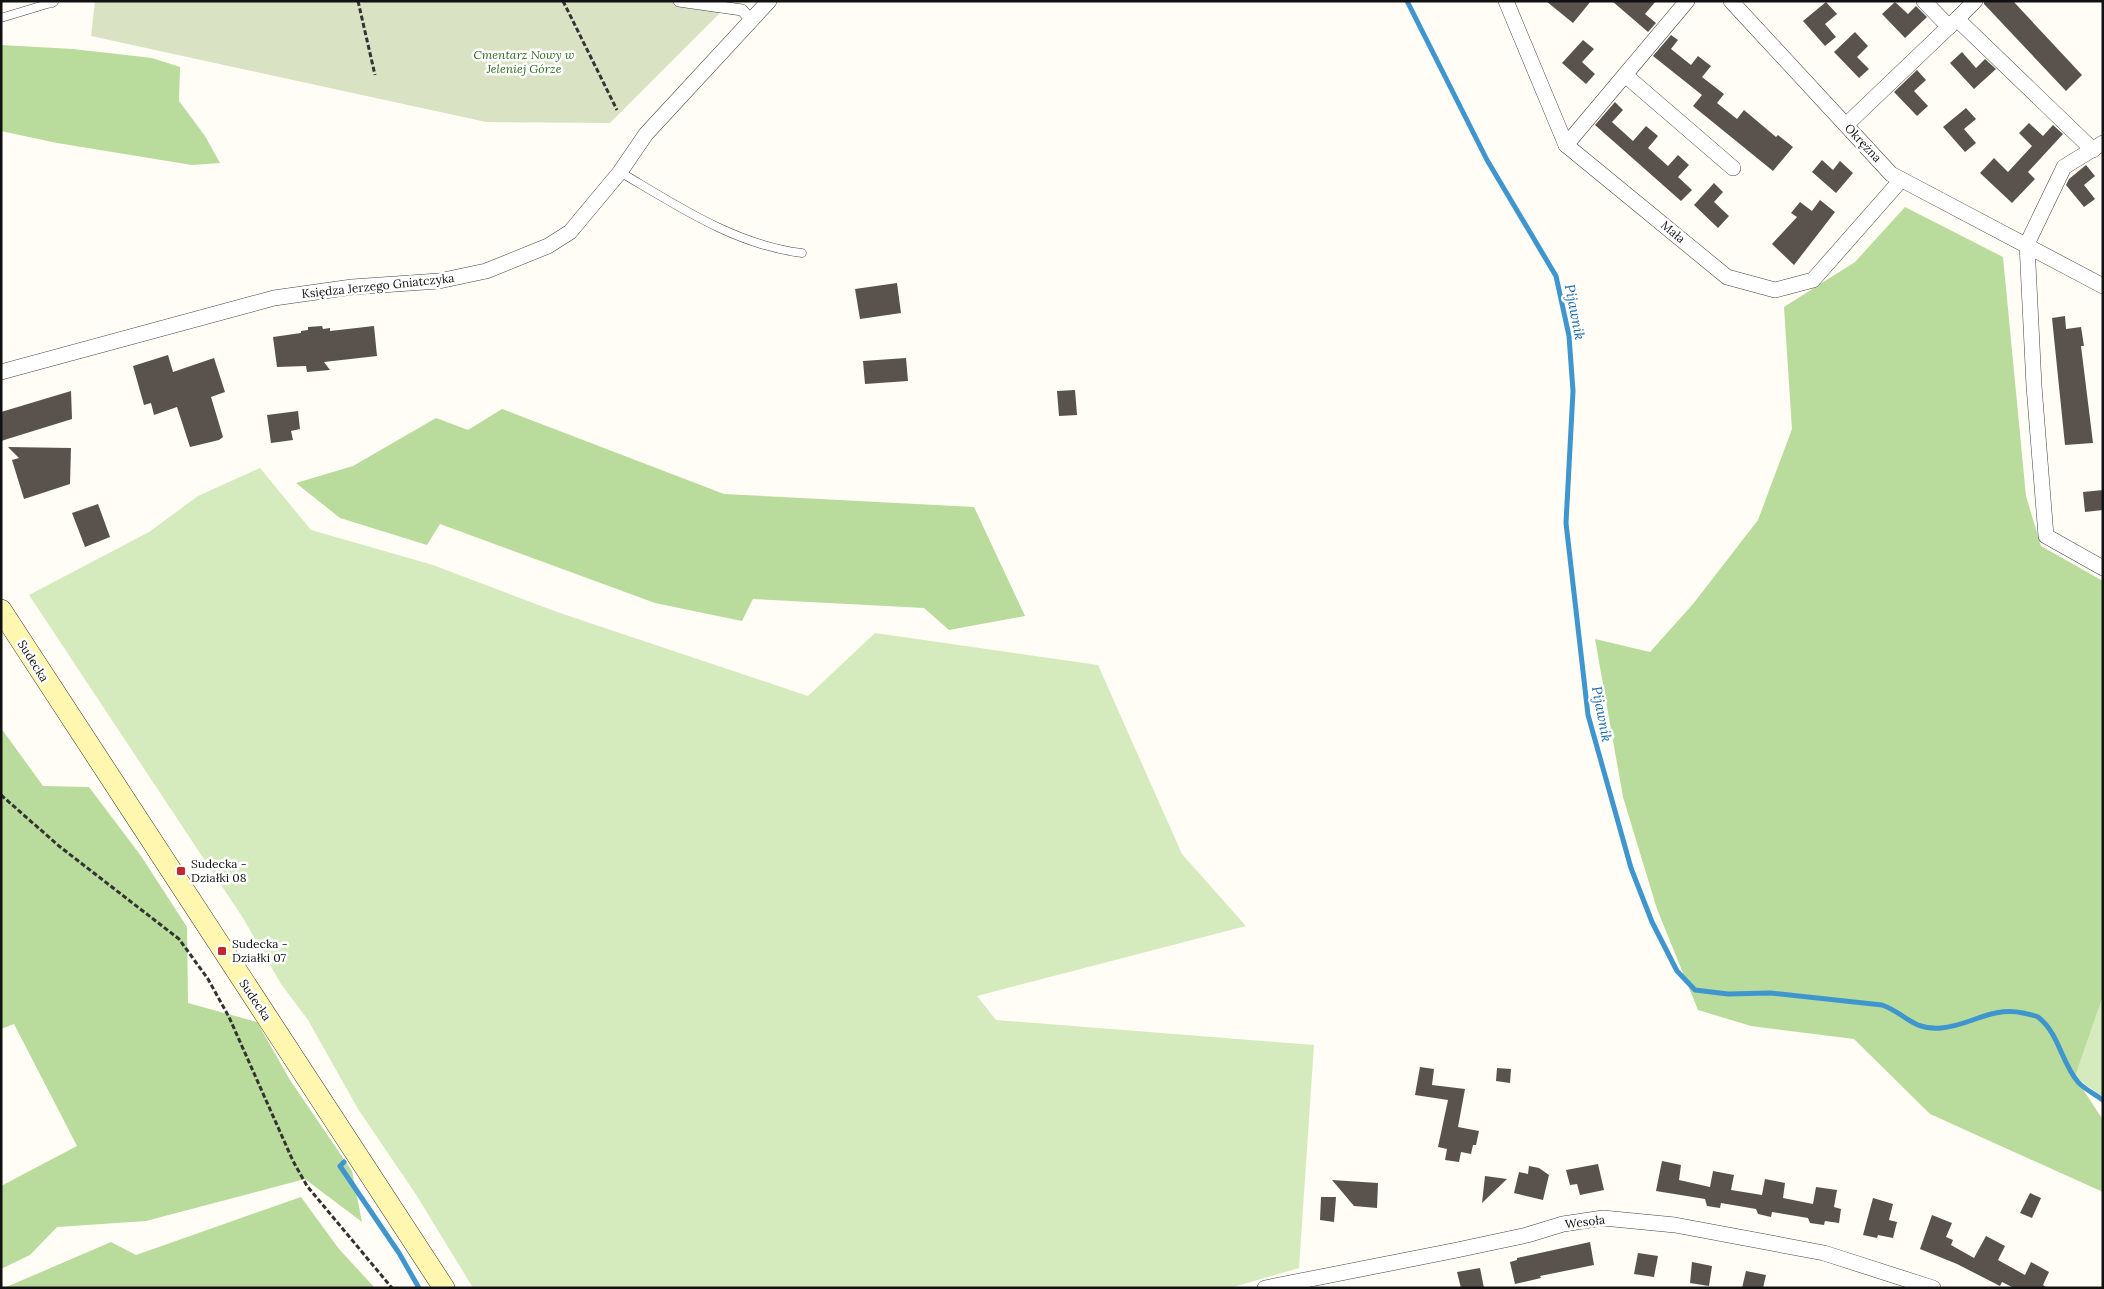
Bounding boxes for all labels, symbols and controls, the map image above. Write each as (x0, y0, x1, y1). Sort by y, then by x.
park label: Cmentarz Nowy w Jeleniej Górze (474, 47, 575, 76)
street label: Okrężna (1842, 120, 1885, 165)
street label: Mała (1658, 217, 1688, 246)
street label: Księdza Jerzego Gniatczyka (301, 270, 455, 301)
water label: Pijawnik (1561, 283, 1589, 341)
street label: Sudecka (15, 637, 52, 684)
water label: Pijawnik (1588, 685, 1616, 743)
place label: Sudecka - Działki 08 (191, 856, 247, 885)
marker: Sudecka - Działki 08 (175, 865, 187, 877)
place label: Sudecka - Działki 07 (232, 936, 288, 965)
marker: Sudecka - Działki 07 (216, 945, 228, 957)
street label: Sudecka (236, 976, 275, 1023)
street label: Wesoła (1564, 1212, 1606, 1231)

